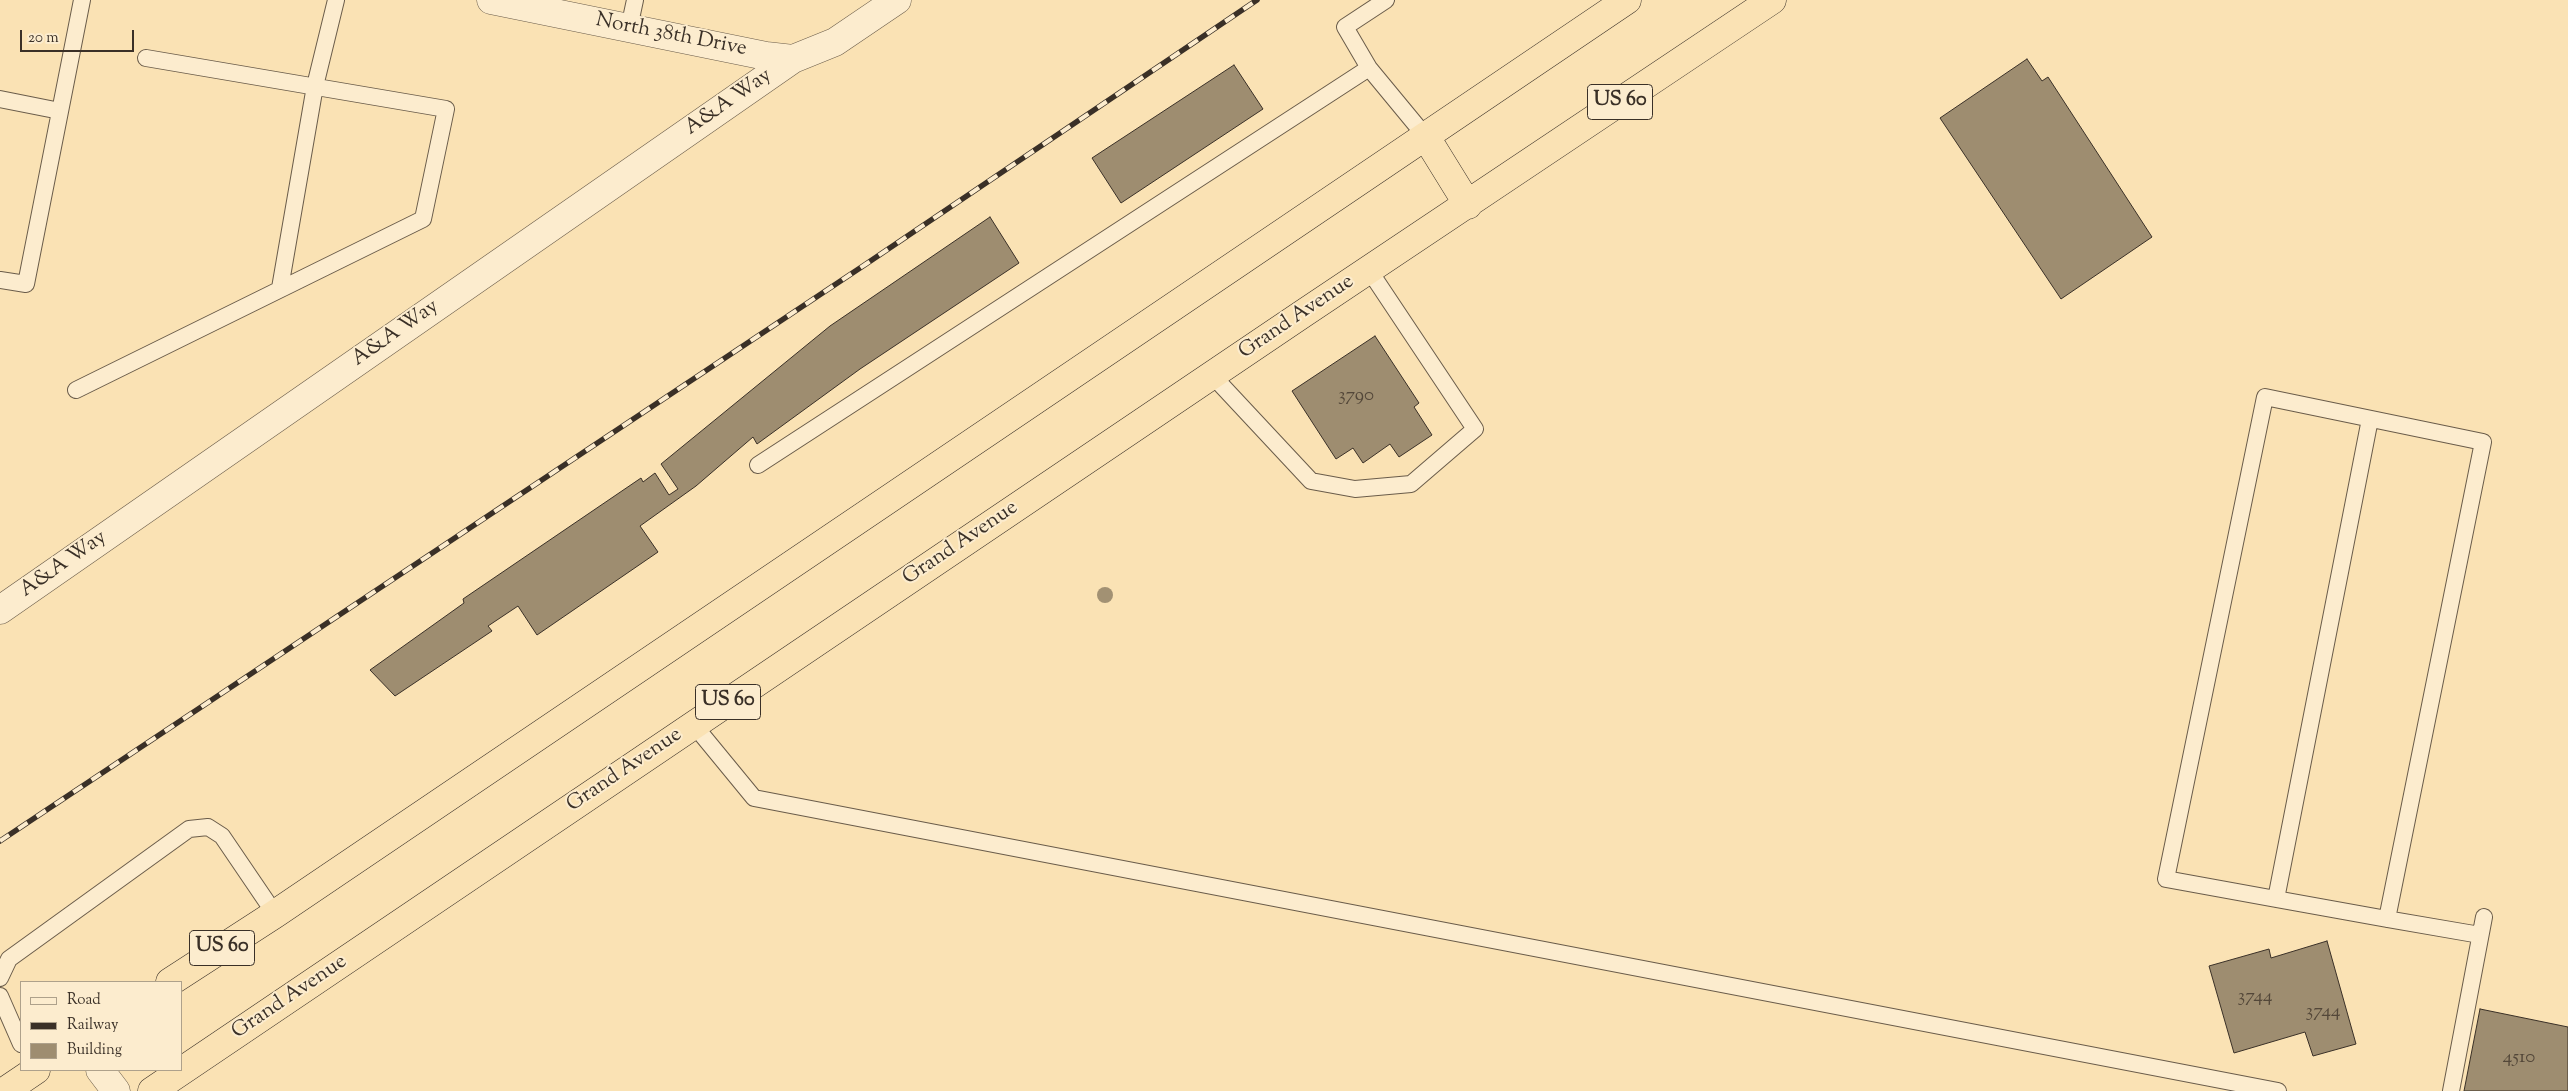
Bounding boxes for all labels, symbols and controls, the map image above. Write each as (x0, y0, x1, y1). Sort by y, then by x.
street label: North 38th Drive (593, 9, 749, 63)
scale bar (22, 20, 136, 52)
text: 20 m (28, 28, 59, 49)
street label: A&A Way (681, 64, 777, 142)
road number: US 60 (1588, 84, 1652, 120)
street label: Grand Avenue (1235, 270, 1359, 366)
street label: A&A Way (348, 295, 444, 373)
house number: 3790 (1338, 386, 1374, 408)
street label: Grand Avenue (899, 496, 1023, 592)
street label: A&A Way (16, 526, 112, 604)
road number: US 60 (696, 684, 760, 720)
street label: Grand Avenue (563, 723, 687, 819)
road number: US 60 (190, 930, 254, 966)
street label: Grand Avenue (228, 950, 352, 1046)
legend (20, 981, 182, 1071)
house number: 3744 (2237, 987, 2273, 1009)
text: Road (67, 990, 101, 1011)
house number: 3744 (2305, 1002, 2341, 1024)
text: Railway (67, 1015, 118, 1036)
text: Building (67, 1040, 122, 1061)
house number: 4510 (2503, 1048, 2535, 1070)

